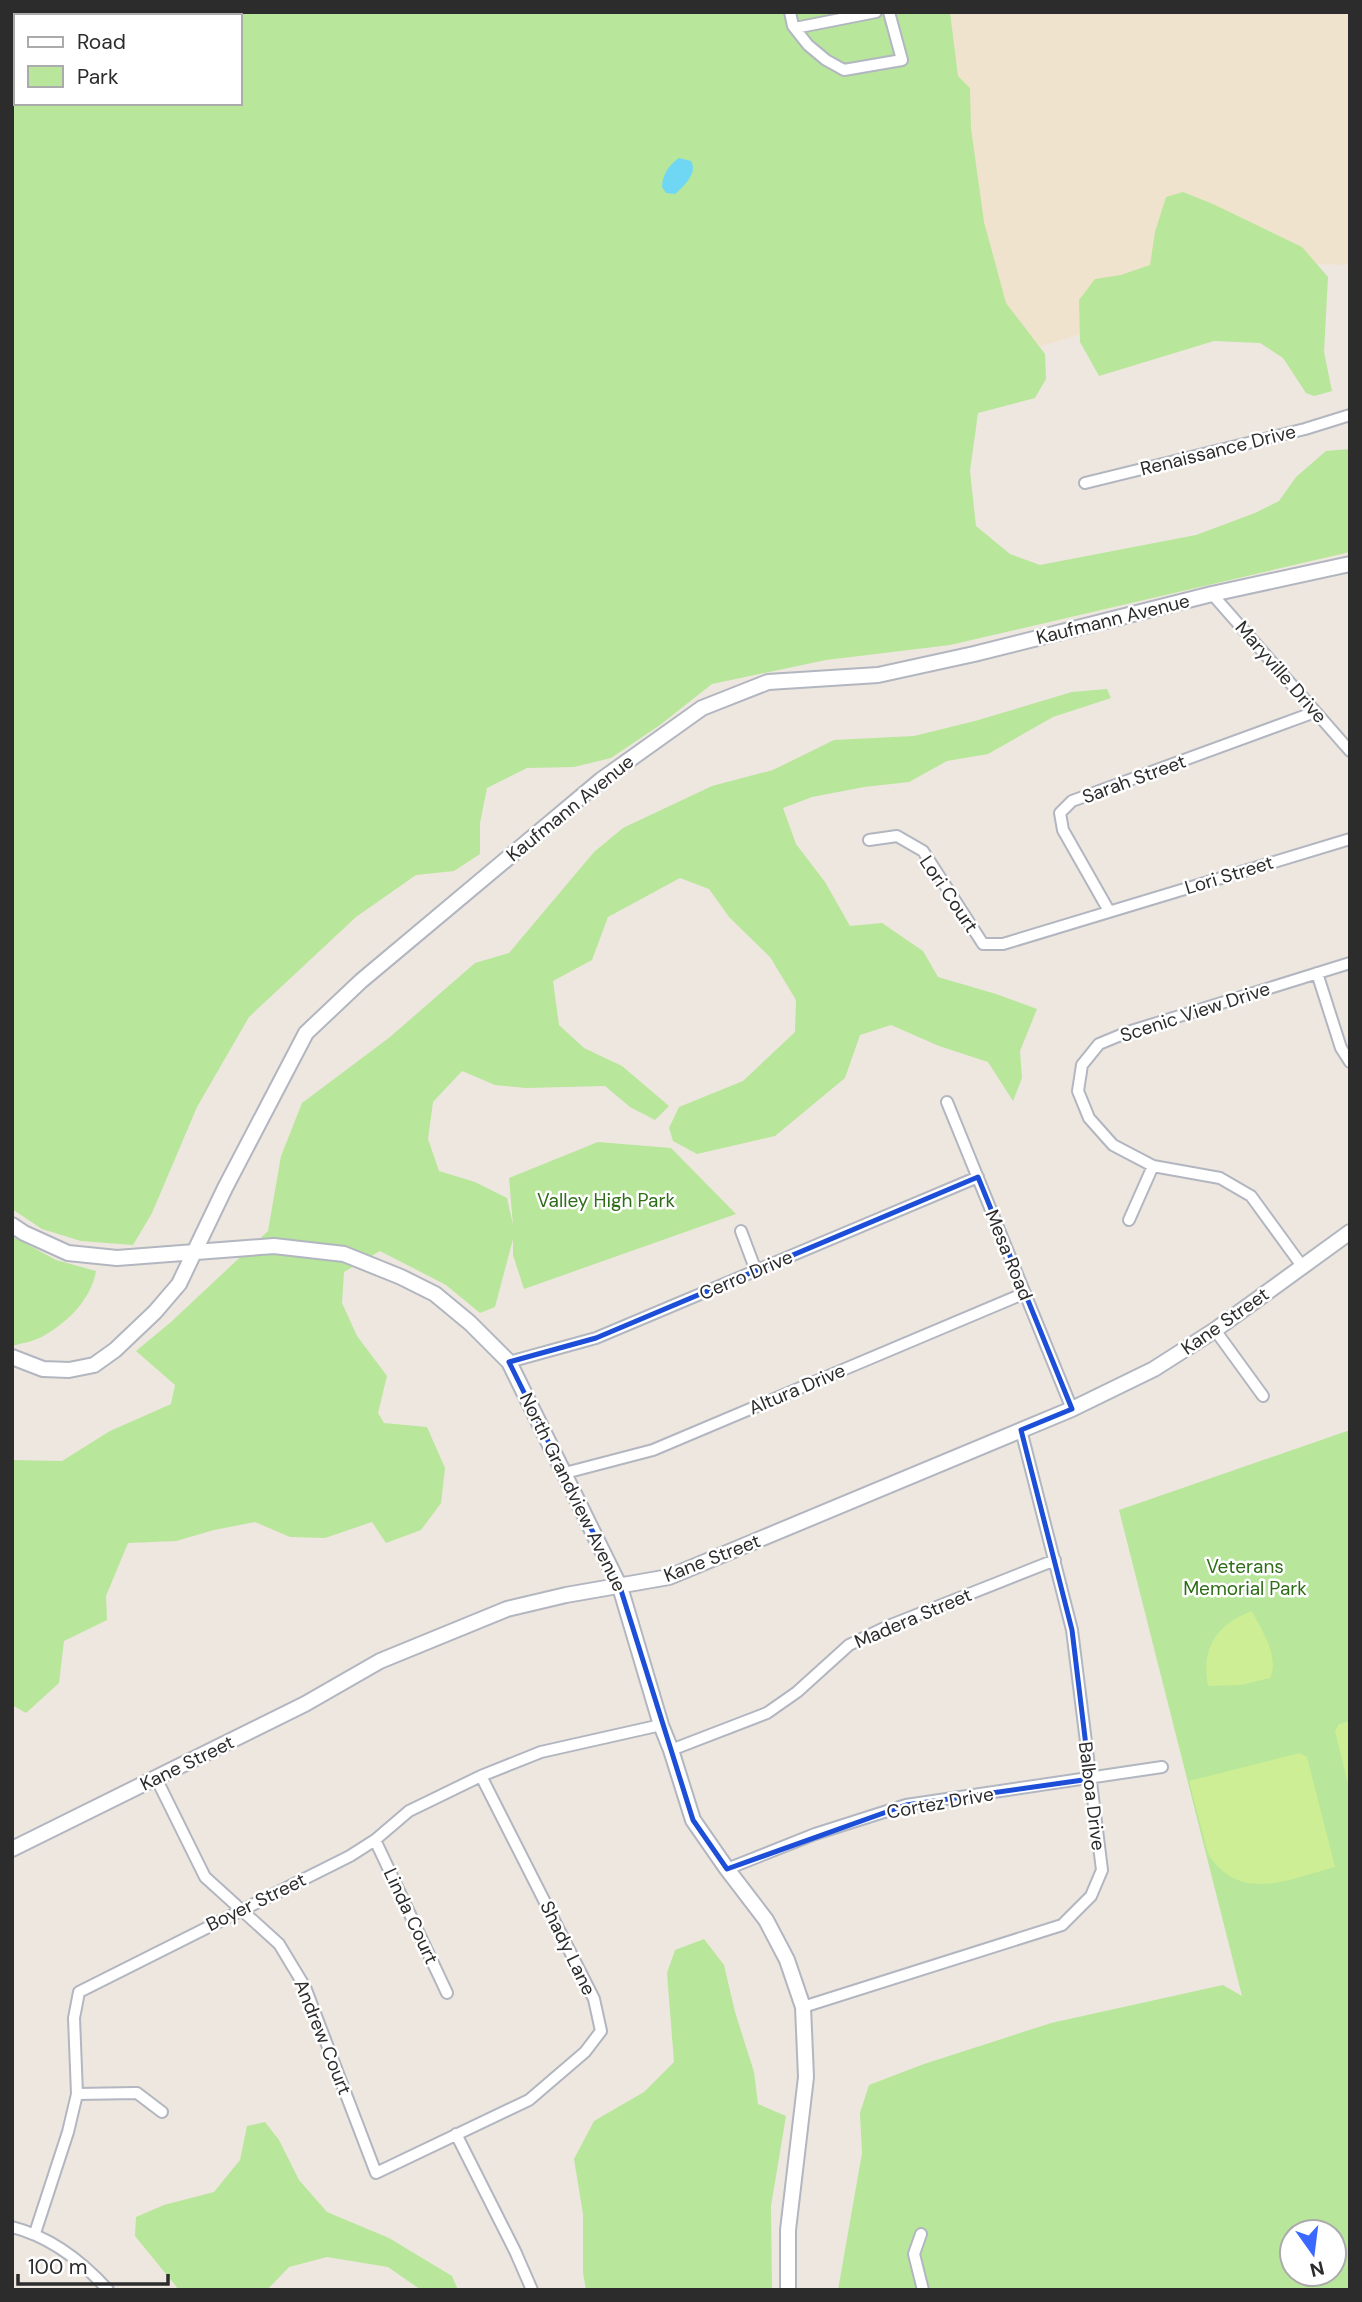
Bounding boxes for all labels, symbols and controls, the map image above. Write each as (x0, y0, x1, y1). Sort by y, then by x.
legend (14, 14, 242, 105)
text: Road (77, 28, 126, 56)
text: Park (77, 63, 119, 91)
street label: Renaissance Drive (1138, 419, 1298, 481)
street label: Kaufmann Avenue (1034, 588, 1192, 650)
street label: Maryville Drive (1230, 616, 1332, 728)
street label: Kaufmann Avenue (501, 749, 639, 867)
street label: Sarah Street (1079, 749, 1189, 809)
street label: Lori Street (1182, 850, 1276, 900)
street label: Lori Court (914, 851, 984, 937)
street label: Scenic View Drive (1117, 976, 1273, 1048)
park label: Valley High Park (537, 1188, 675, 1213)
street label: Mesa Road (979, 1206, 1039, 1304)
street label: Cerro Drive (695, 1244, 797, 1306)
street label: Kane Street (1176, 1282, 1274, 1360)
street label: Altura Drive (745, 1357, 849, 1421)
street label: North Grandview Avenue (514, 1388, 632, 1596)
street label: Kane Street (660, 1528, 764, 1588)
park label: Veterans Memorial Park (1183, 1554, 1307, 1601)
street label: Madera Street (850, 1582, 976, 1654)
street label: Kane Street (136, 1729, 238, 1797)
street label: Balboa Drive (1073, 1740, 1111, 1852)
street label: Cortez Drive (884, 1781, 996, 1825)
street label: Linda Court (378, 1864, 444, 1968)
street label: Boyer Street (202, 1867, 310, 1937)
street label: Shady Lane (534, 1897, 602, 1999)
street label: Andrew Court (288, 1976, 358, 2098)
north arrow (1278, 2218, 1348, 2288)
scale bar (18, 2242, 168, 2286)
text: 100 m (28, 2253, 88, 2281)
text: N (1307, 2255, 1327, 2283)

